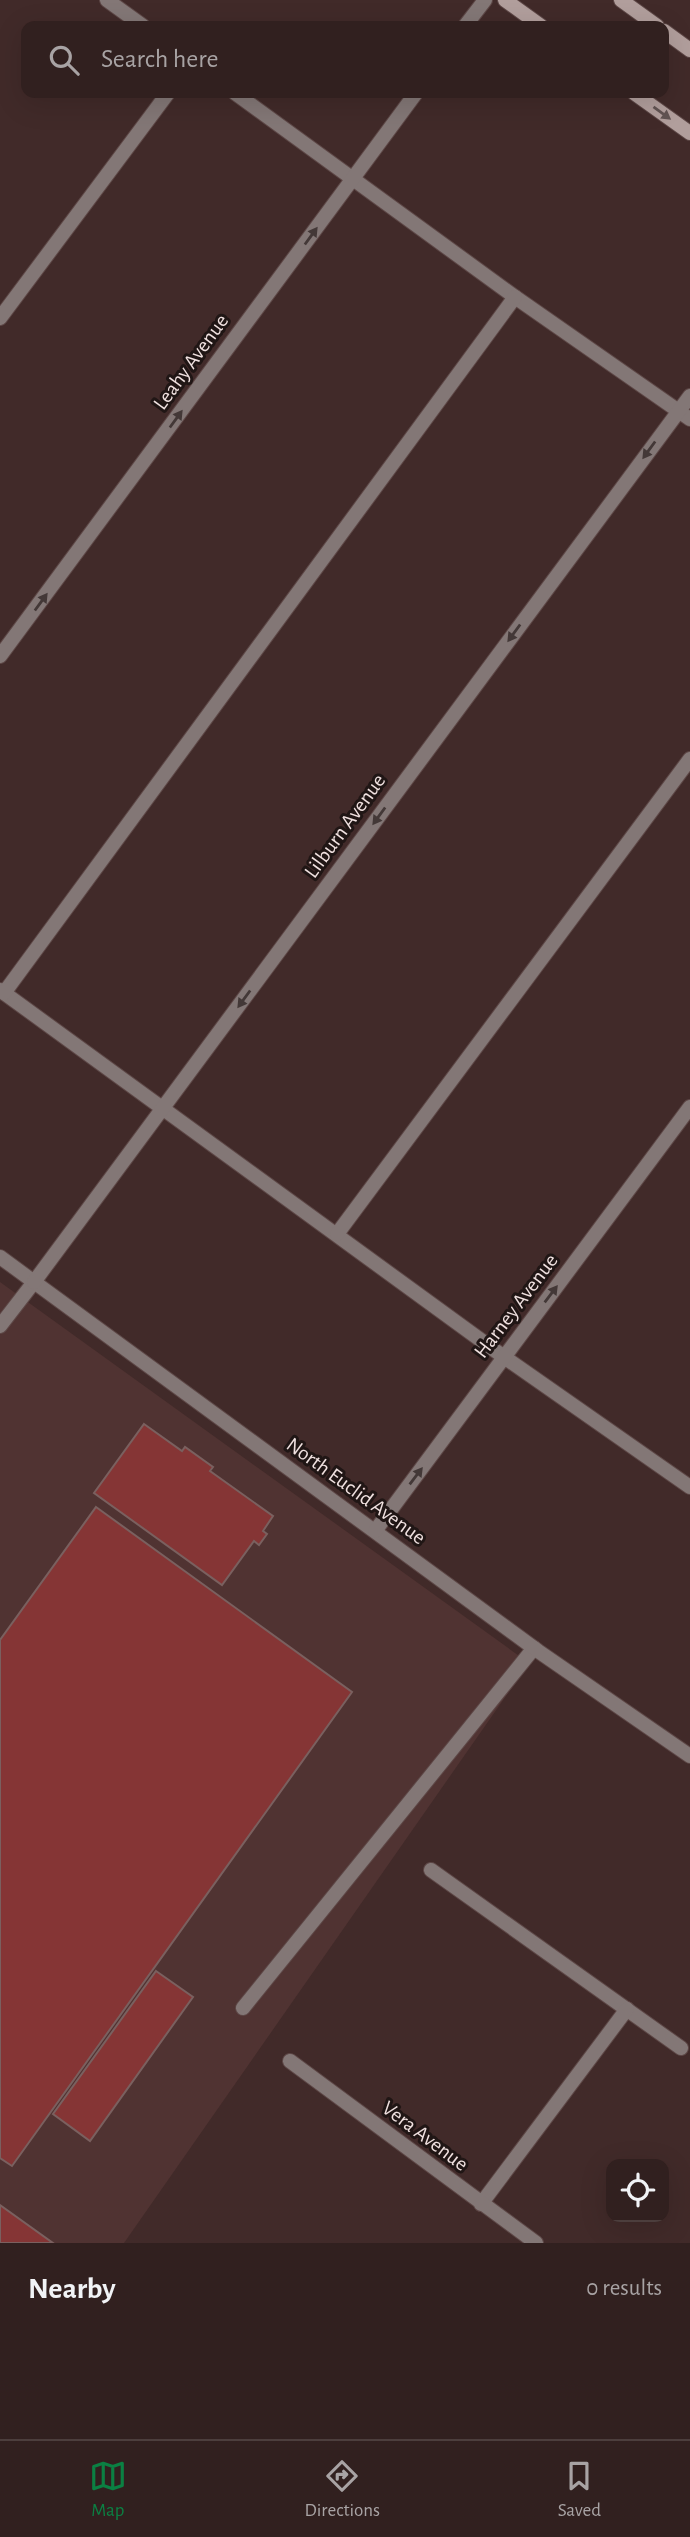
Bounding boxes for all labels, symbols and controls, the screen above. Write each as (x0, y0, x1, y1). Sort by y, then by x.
search box (21, 21, 669, 98)
icon: search (45, 41, 83, 79)
text: Search here (101, 46, 219, 72)
one-way arrow (653, 106, 671, 120)
one-way arrow (303, 227, 318, 245)
street label: Leahy Avenue (150, 311, 232, 413)
one-way arrow (168, 410, 183, 428)
one-way arrow (642, 441, 657, 459)
one-way arrow (33, 593, 48, 611)
one-way arrow (507, 624, 521, 643)
street label: Lilburn Avenue (300, 770, 390, 882)
one-way arrow (372, 807, 386, 825)
one-way arrow (237, 990, 251, 1008)
street label: Harney Avenue (470, 1250, 562, 1362)
one-way arrow (544, 1285, 558, 1303)
street label: North Euclid Avenue (283, 1434, 429, 1548)
one-way arrow (408, 1468, 423, 1486)
street label: Vera Avenue (378, 2097, 472, 2175)
map controls (606, 2159, 669, 2222)
button: locate (606, 2159, 669, 2222)
text: Nearby (28, 2274, 116, 2304)
text: 0 results (586, 2277, 662, 2300)
tab: Map (89, 2457, 127, 2522)
tab: Directions (304, 2457, 380, 2522)
tab: Saved (558, 2457, 601, 2522)

